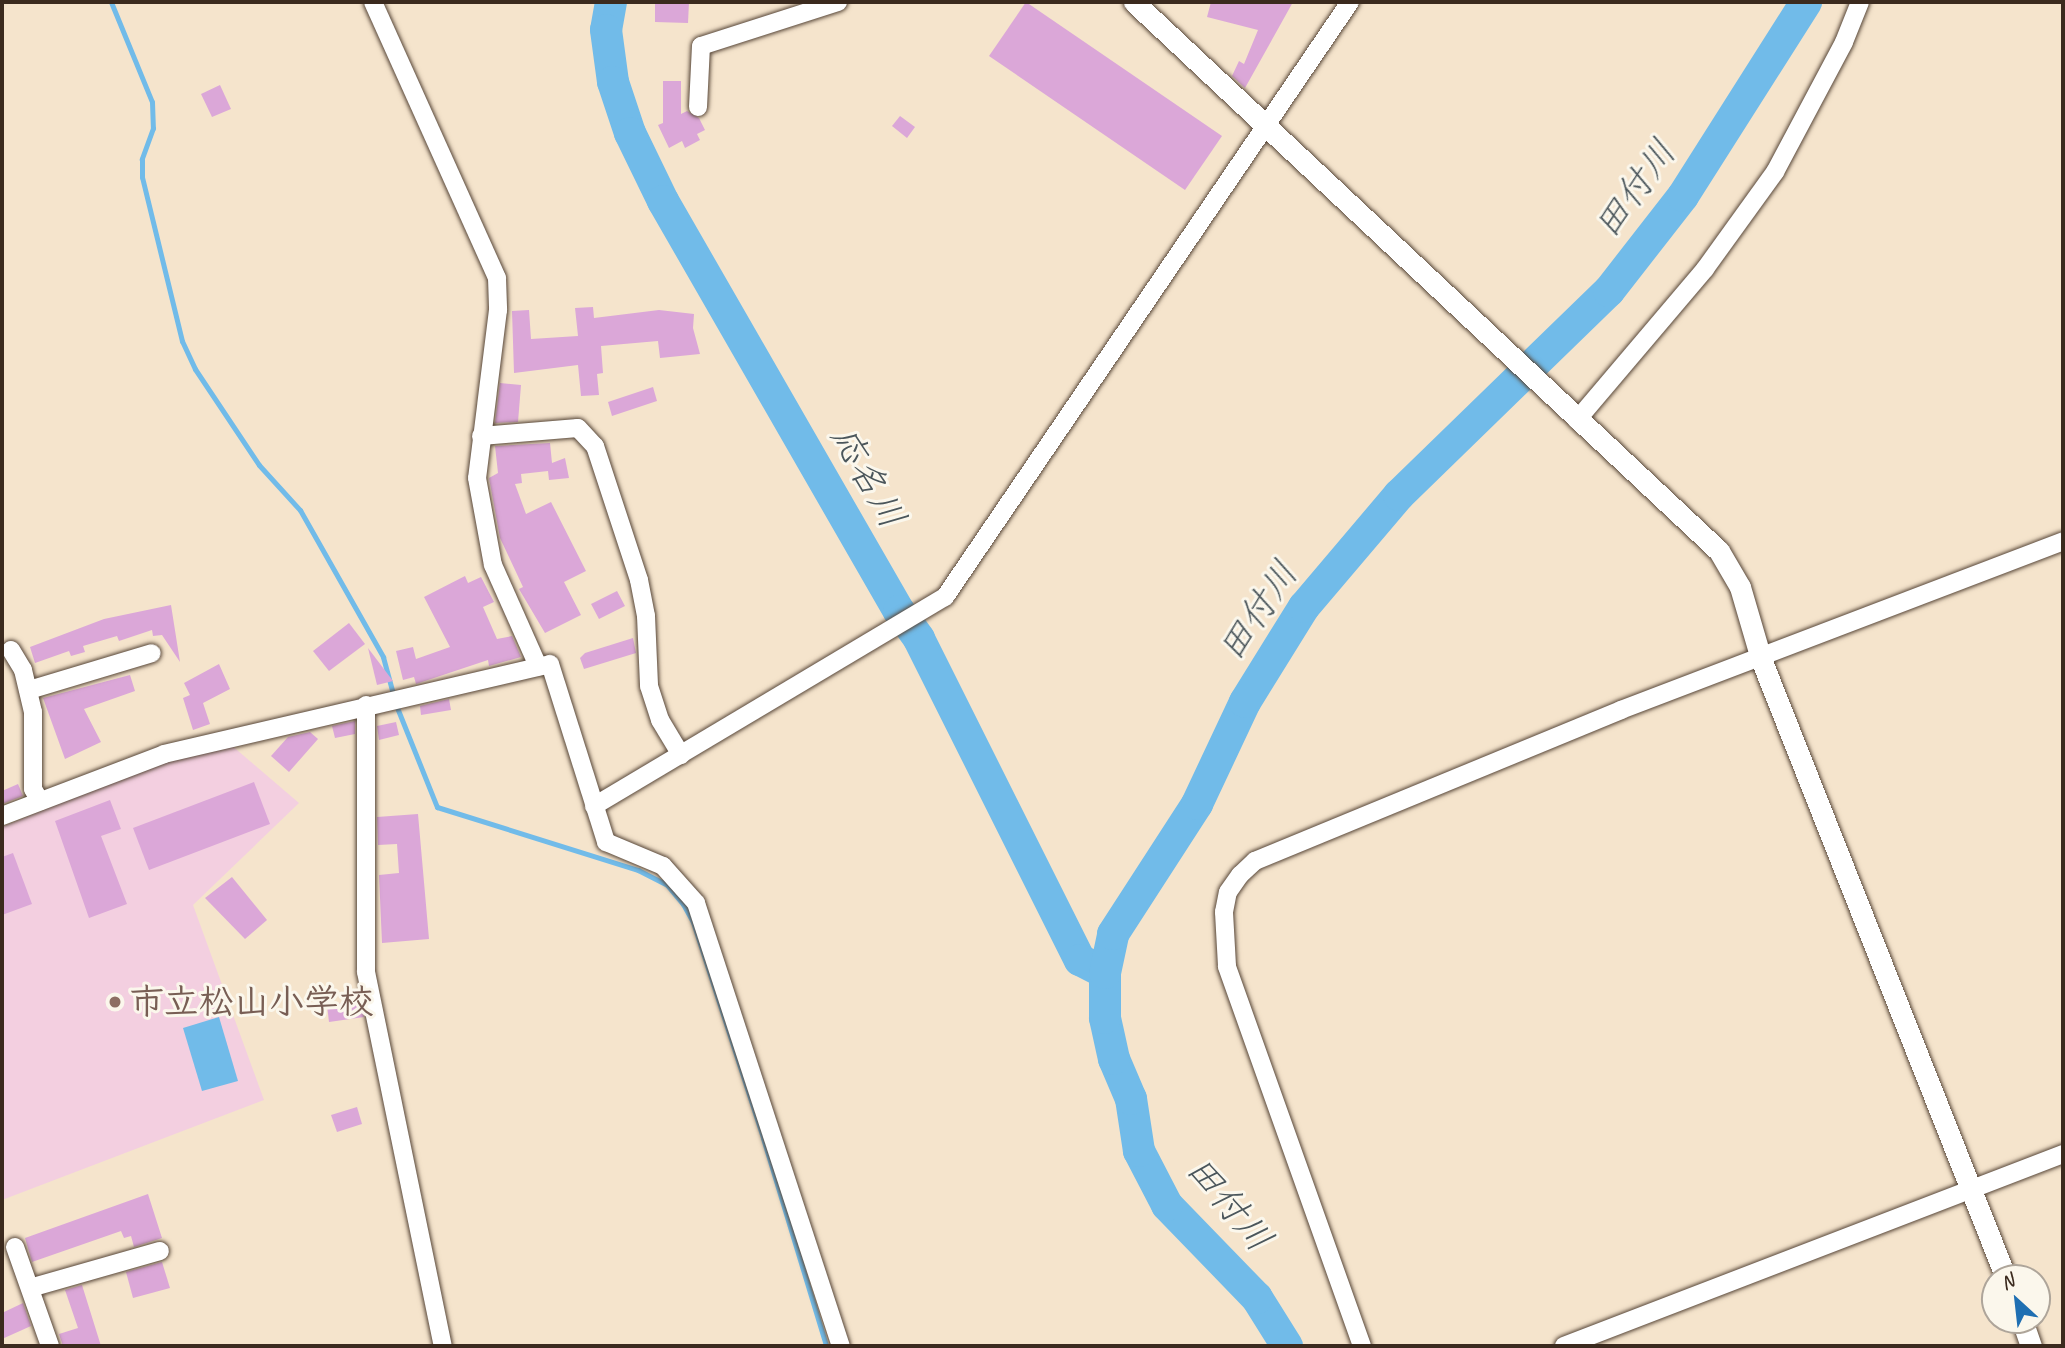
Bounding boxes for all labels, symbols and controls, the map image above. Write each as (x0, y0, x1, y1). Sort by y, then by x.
water label: 田付川 (1584, 131, 1686, 247)
water label: 応名川 (821, 418, 915, 536)
water label: 田付川 (1209, 553, 1307, 669)
place label: 市立松山小学校 (129, 981, 374, 1023)
marker: 市立松山小学校 (107, 994, 123, 1010)
water label: 田付川 (1176, 1147, 1282, 1261)
north arrow (1981, 1264, 2051, 1334)
text: N (1997, 1269, 2018, 1295)

